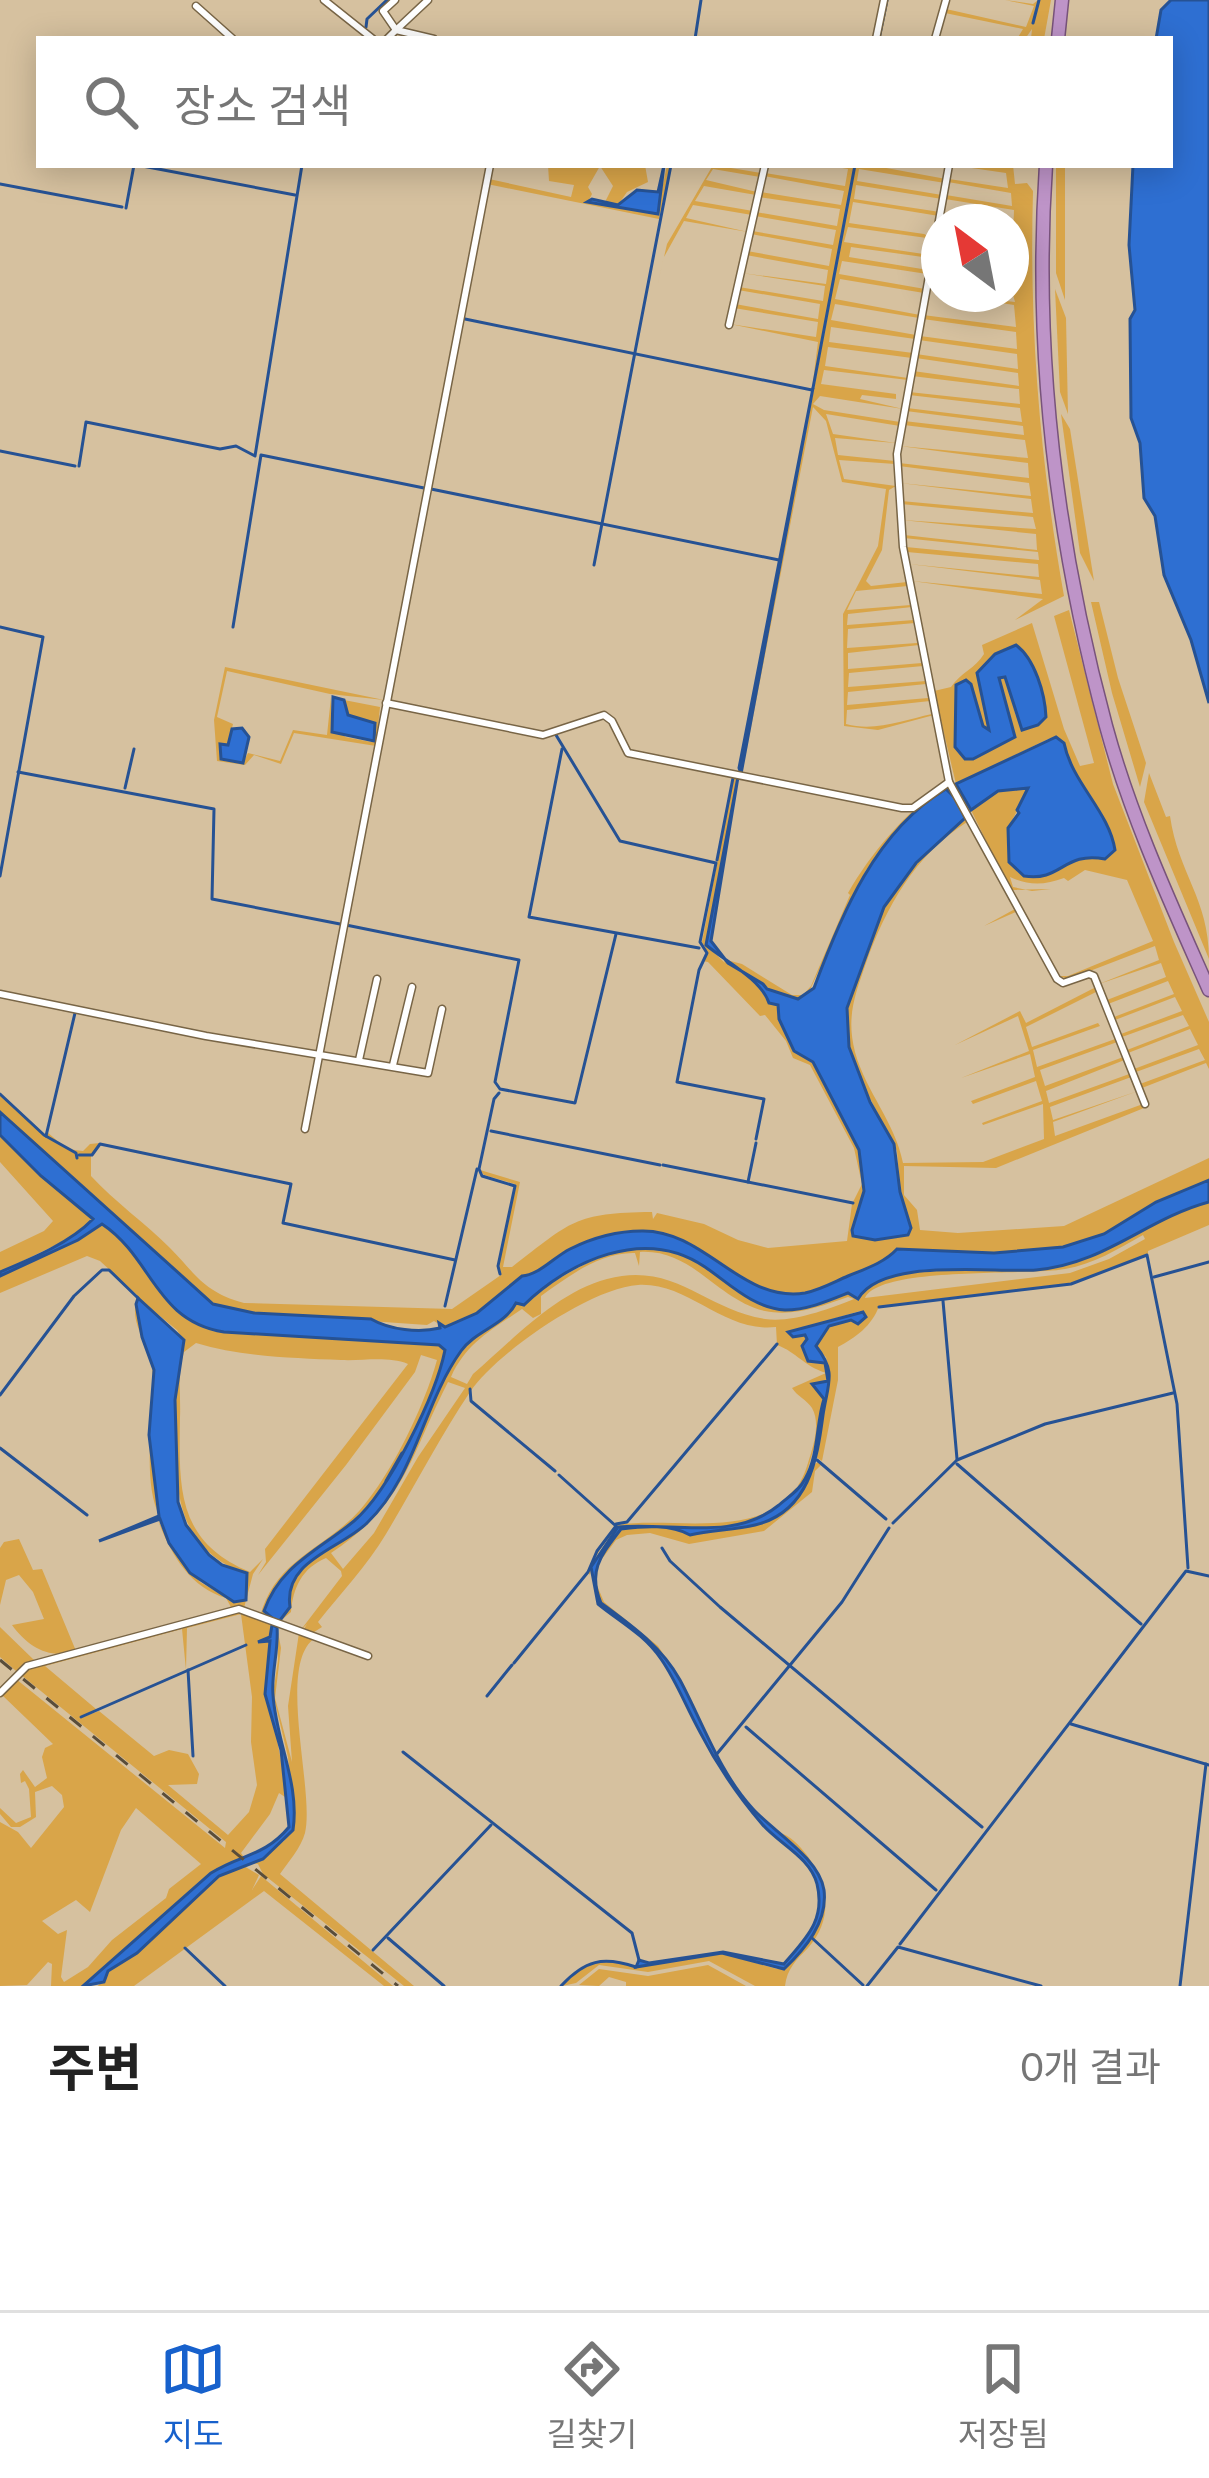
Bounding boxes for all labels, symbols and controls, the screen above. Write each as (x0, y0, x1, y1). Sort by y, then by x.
search box (36, 36, 1173, 168)
icon: search (78, 69, 144, 135)
text: 장소 검색 (174, 78, 351, 132)
north arrow (921, 204, 1029, 312)
text: 주변 (48, 2036, 142, 2097)
text: 0개 결과 (1021, 2043, 1161, 2089)
tab: 지도 (160, 2336, 226, 2456)
tab: 길찾기 (546, 2336, 637, 2456)
tab: 저장됨 (958, 2336, 1049, 2456)

